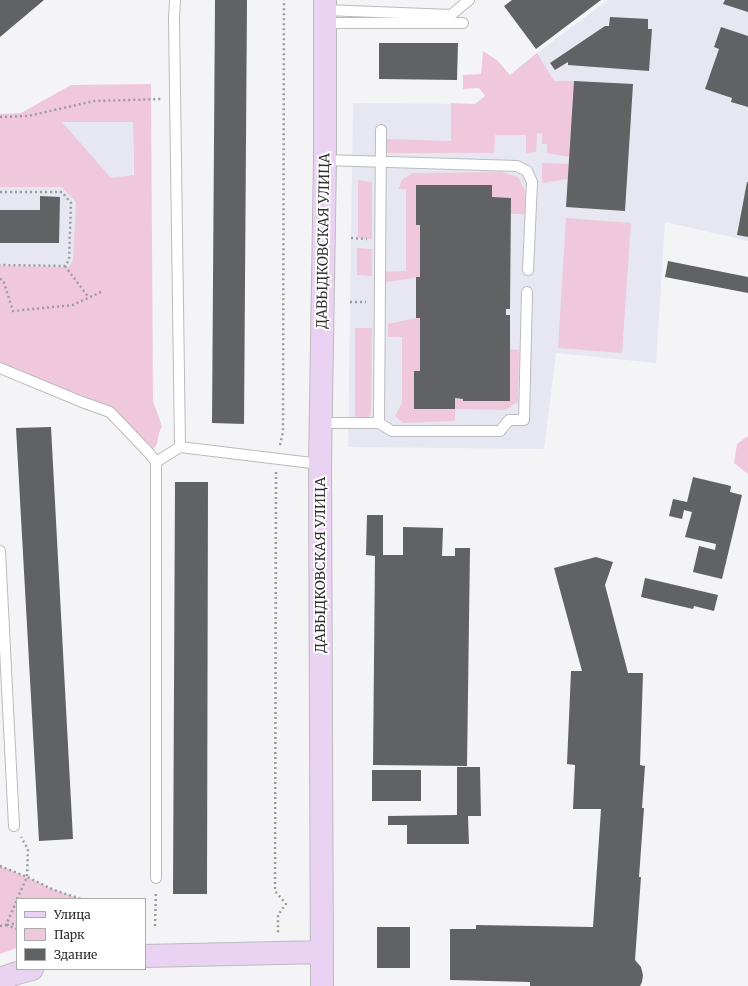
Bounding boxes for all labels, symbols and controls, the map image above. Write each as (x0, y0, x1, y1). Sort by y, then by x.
street label: ДАВЫДКОВСКАЯ УЛИЦА (314, 153, 334, 329)
street label: ДАВЫДКОВСКАЯ УЛИЦА (313, 477, 329, 653)
legend (16, 898, 146, 970)
text: Улица (54, 907, 91, 922)
text: Парк (54, 927, 85, 942)
text: Здание (54, 947, 97, 962)

